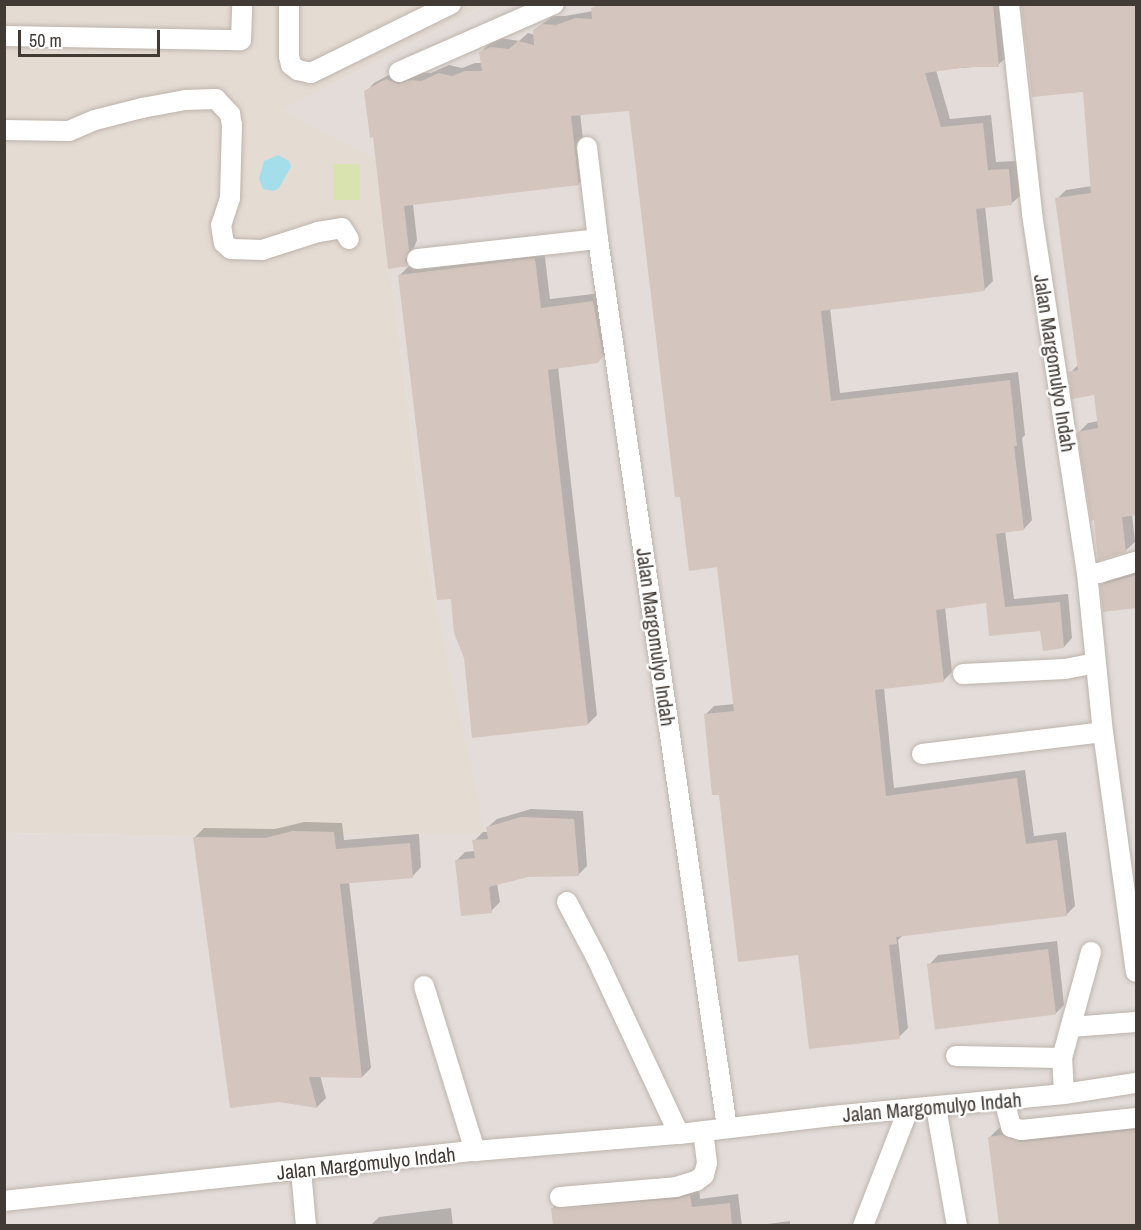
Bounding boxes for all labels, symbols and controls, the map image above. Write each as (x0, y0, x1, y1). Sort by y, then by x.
scale bar (21, 18, 164, 56)
text: 50 m (29, 28, 62, 53)
street label: Jalan Margomulyo Indah (1029, 272, 1081, 454)
street label: Jalan Margomulyo Indah (632, 546, 680, 728)
street label: Jalan Margomulyo Indah (842, 1087, 1022, 1127)
street label: Jalan Margomulyo Indah (275, 1142, 457, 1184)

